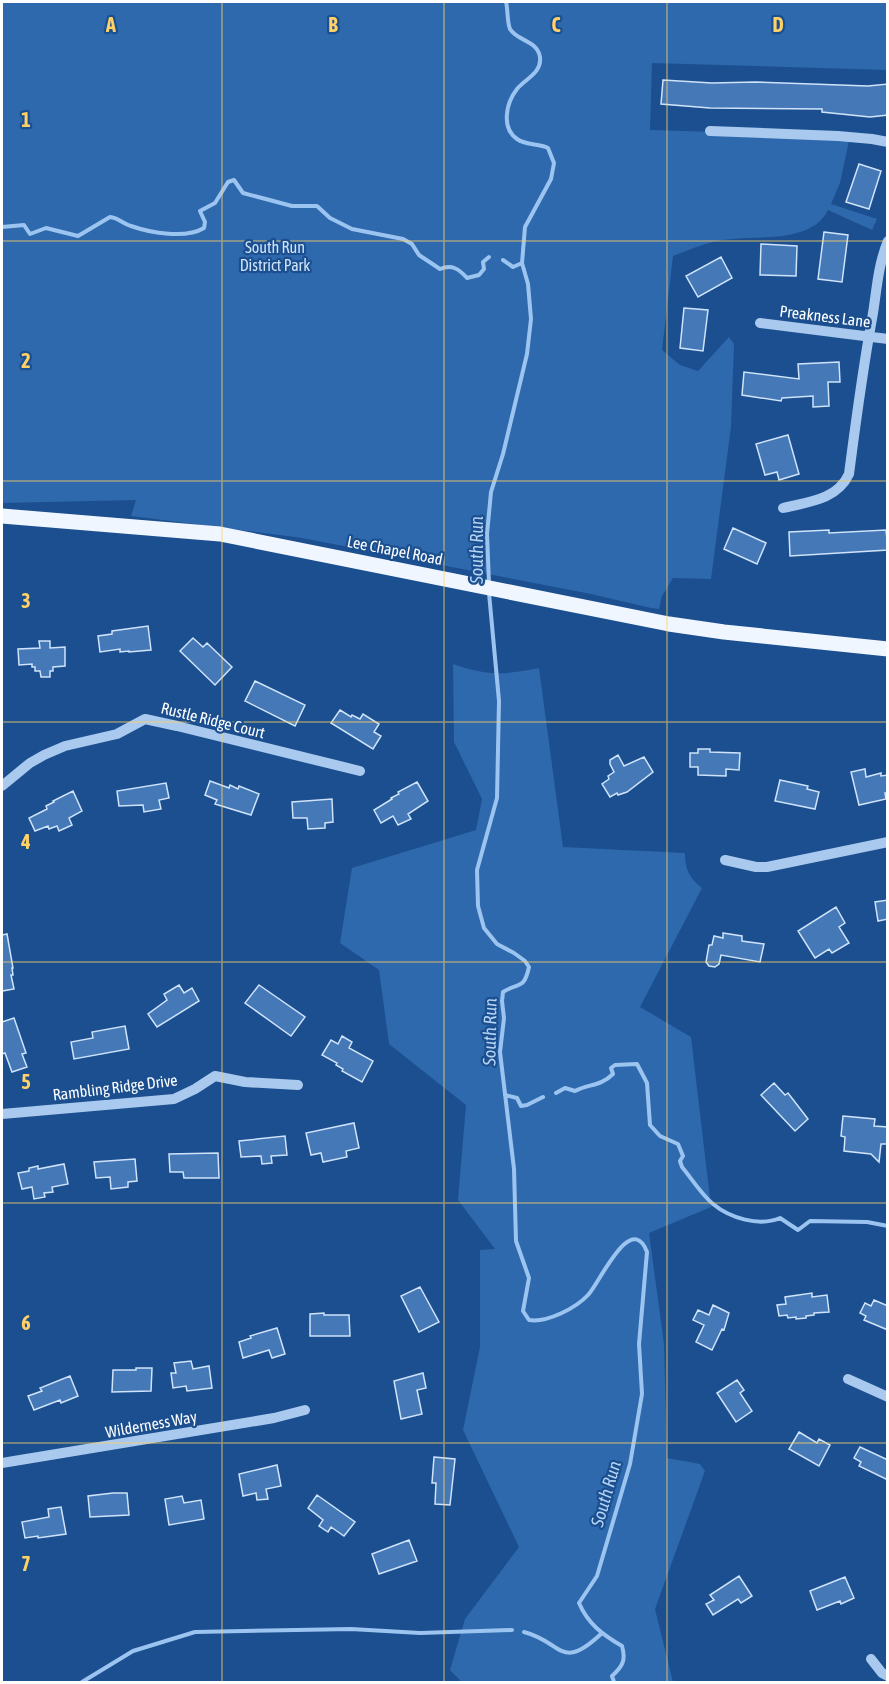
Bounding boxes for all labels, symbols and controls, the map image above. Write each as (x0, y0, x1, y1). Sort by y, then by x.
text: A (105, 13, 116, 36)
text: B (328, 13, 338, 36)
text: C (552, 13, 561, 36)
text: D (772, 13, 784, 36)
text: 1 (21, 108, 31, 131)
park label: South Run District Park (240, 238, 310, 274)
street label: Preakness Lane (779, 301, 871, 331)
text: 2 (21, 349, 31, 372)
water label: South Run (466, 516, 487, 585)
street label: Lee Chapel Road (345, 532, 444, 569)
text: 3 (21, 589, 31, 612)
street label: Rustle Ridge Court (159, 698, 267, 743)
text: 4 (20, 830, 31, 853)
water label: South Run (478, 998, 501, 1067)
text: 5 (21, 1070, 31, 1093)
street label: Rambling Ridge Drive (52, 1070, 179, 1105)
text: 6 (21, 1311, 31, 1334)
street label: Wilderness Way (104, 1407, 199, 1442)
water label: South Run (586, 1458, 625, 1530)
text: 7 (21, 1552, 31, 1575)

